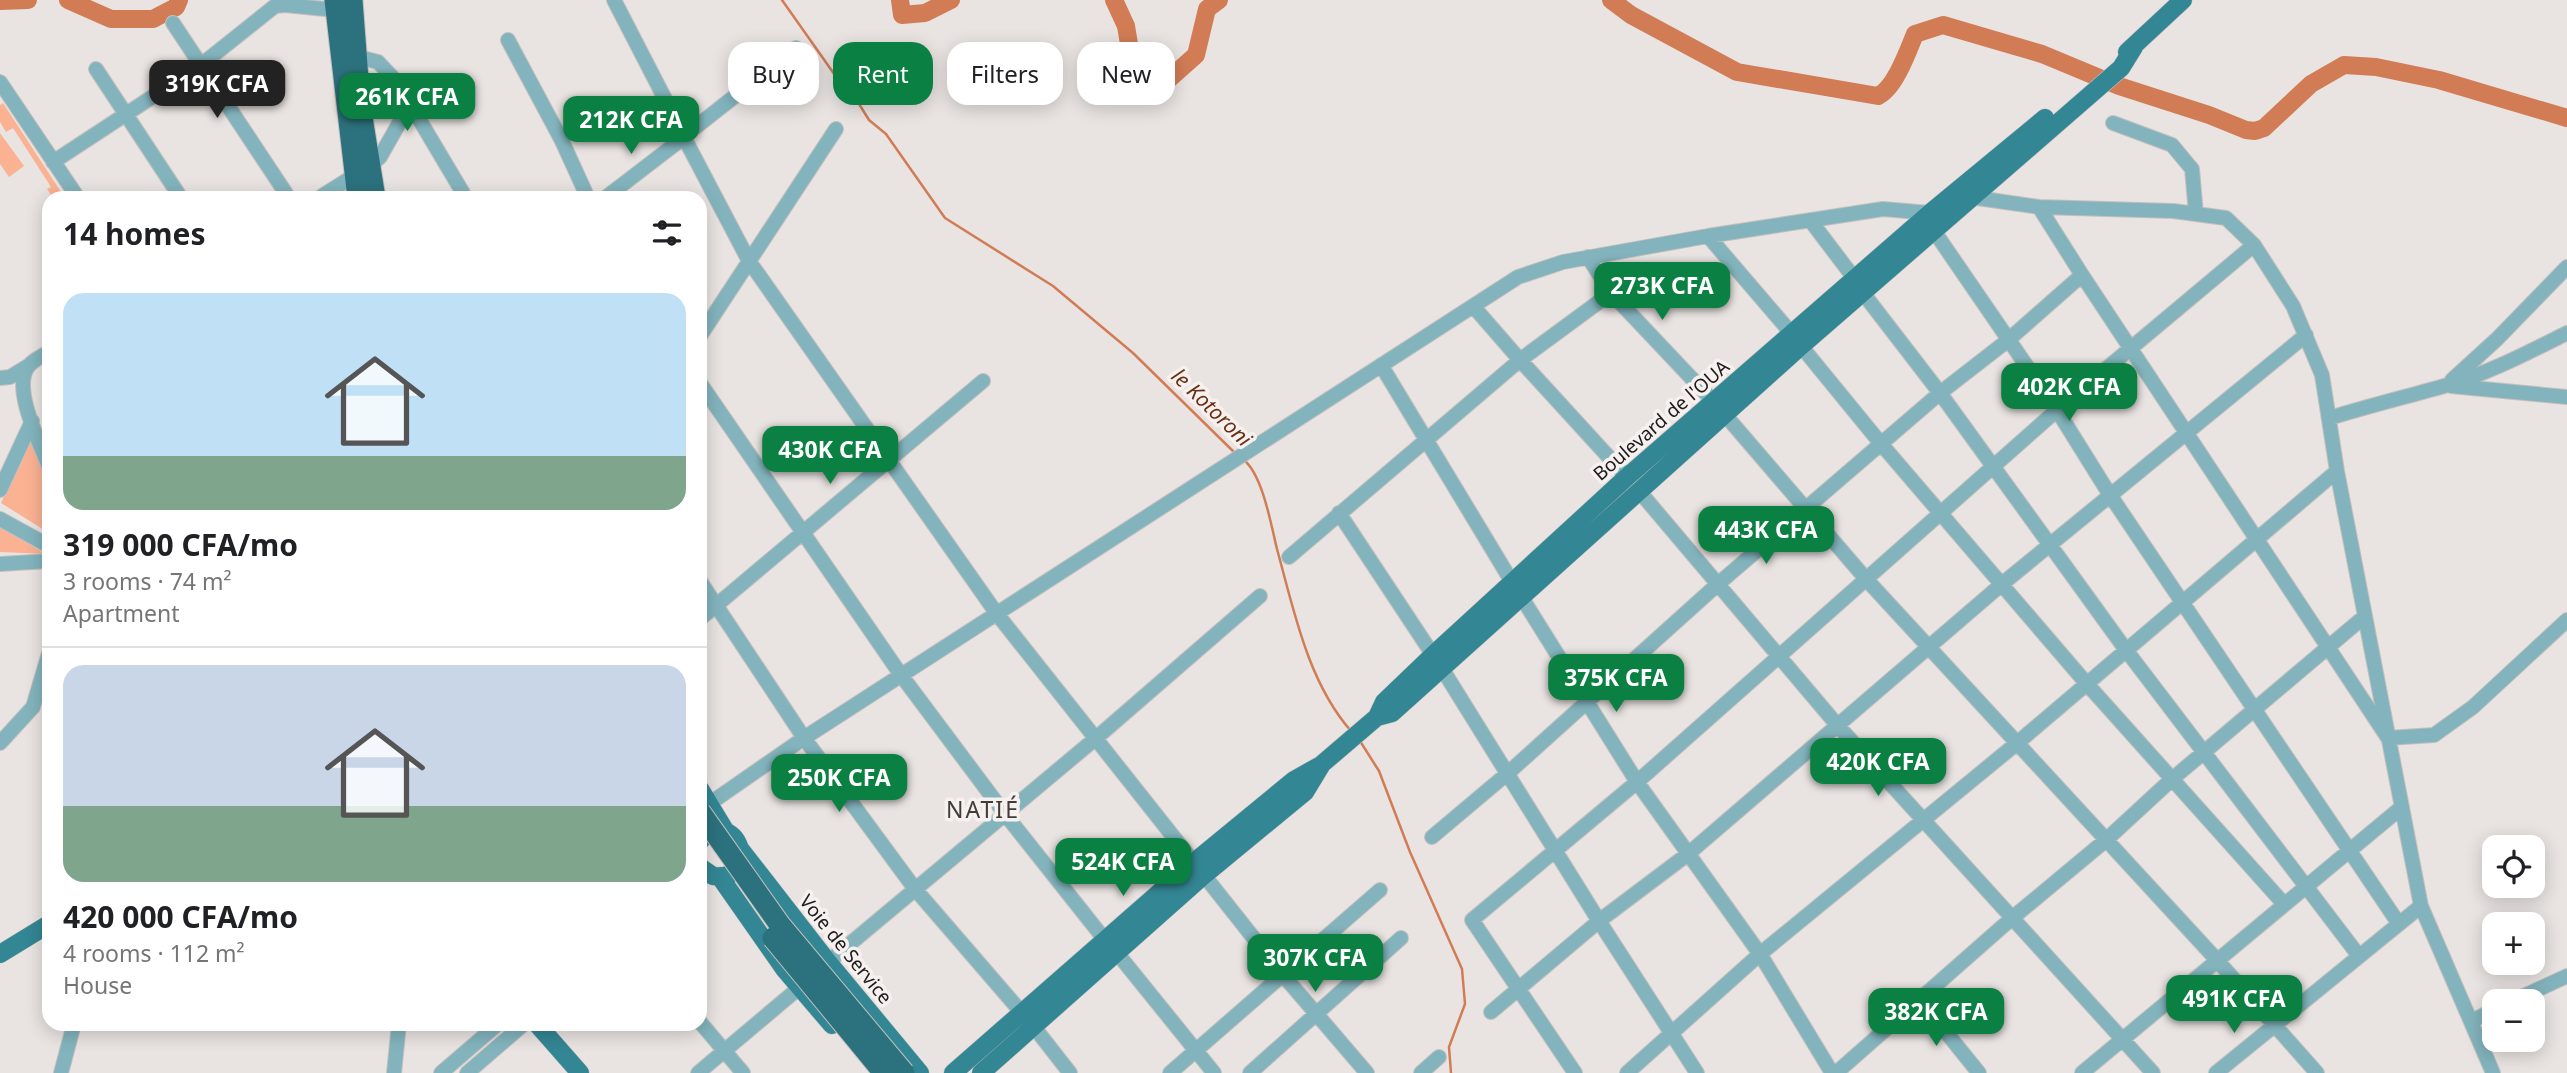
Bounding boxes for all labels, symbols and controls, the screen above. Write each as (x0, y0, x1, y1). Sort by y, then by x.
chip: Buy (728, 42, 819, 105)
chip: Rent (833, 42, 933, 105)
chip: Filters (947, 42, 1063, 105)
chip: New (1077, 42, 1175, 105)
pin: 319K CFA (145, 60, 289, 120)
text: 319K CFA (165, 67, 269, 99)
pin: 261K CFA (335, 74, 479, 133)
text: 261K CFA (355, 80, 459, 112)
pin: 212K CFA (559, 96, 703, 156)
text: 212K CFA (579, 103, 683, 135)
text: 14 homes (63, 213, 206, 254)
icon: filters (648, 214, 686, 252)
pin: 273K CFA (1590, 262, 1734, 322)
text: 273K CFA (1610, 269, 1714, 301)
icon: home (312, 338, 438, 464)
street label: Boulevard de l'OUA (1587, 353, 1735, 486)
water label: le Kotoroni (1166, 362, 1259, 453)
pin: 402K CFA (1997, 364, 2141, 423)
text: 402K CFA (2017, 370, 2121, 402)
pin: 430K CFA (758, 426, 902, 486)
text: 430K CFA (778, 433, 882, 465)
pin: 443K CFA (1694, 506, 1838, 566)
text: 443K CFA (1714, 513, 1818, 545)
text: 319 000 CFA/mo (63, 524, 298, 565)
text: 3 rooms · 74 m² (63, 565, 232, 597)
text: Apartment (63, 597, 180, 629)
pin: 375K CFA (1544, 654, 1688, 714)
text: 375K CFA (1564, 661, 1668, 693)
icon: home (312, 710, 438, 836)
pin: 420K CFA (1806, 738, 1950, 798)
text: 420K CFA (1826, 745, 1930, 777)
pin: 250K CFA (767, 754, 911, 814)
text: 250K CFA (787, 761, 891, 793)
district label: NATIÉ (946, 793, 1020, 825)
map controls (2482, 835, 2545, 1052)
button: locate (2482, 835, 2545, 898)
pin: 524K CFA (1051, 838, 1195, 898)
text: 524K CFA (1071, 845, 1175, 877)
street label: Voie de Service (794, 889, 898, 1009)
text: 420 000 CFA/mo (63, 896, 298, 937)
button: + (2482, 912, 2545, 975)
pin: 307K CFA (1243, 934, 1387, 994)
text: 4 rooms · 112 m² (63, 937, 245, 969)
text: 307K CFA (1263, 941, 1367, 973)
text: House (63, 969, 132, 1001)
pin: 491K CFA (2162, 976, 2306, 1035)
text: 491K CFA (2182, 982, 2286, 1014)
pin: 382K CFA (1864, 988, 2008, 1048)
button: − (2482, 989, 2545, 1052)
text: 382K CFA (1884, 995, 1988, 1027)

